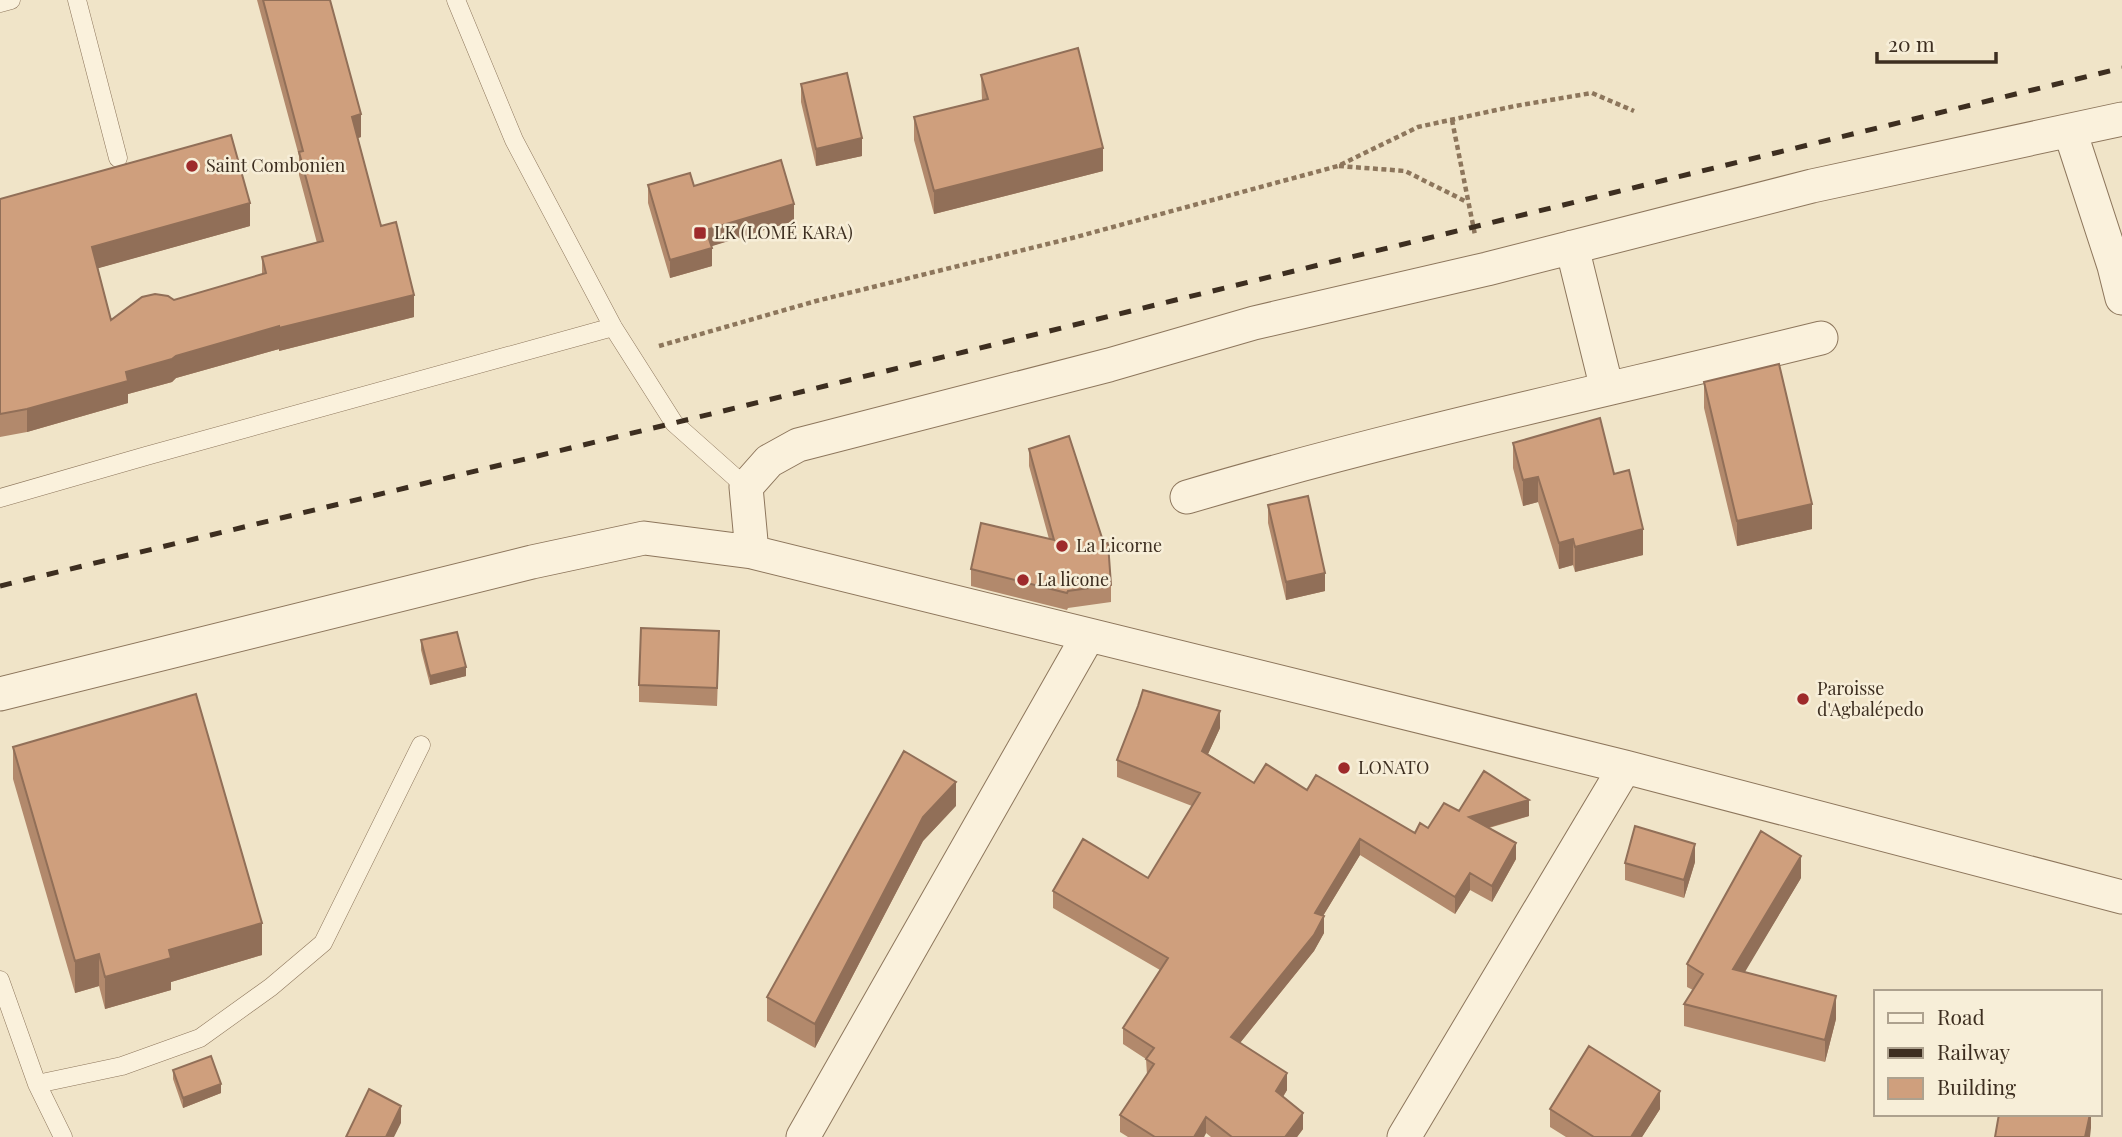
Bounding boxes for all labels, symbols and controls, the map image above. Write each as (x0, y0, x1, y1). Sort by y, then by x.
scale bar (1877, 21, 1996, 65)
text: 20 m (1888, 29, 1935, 57)
place label: Saint Combonien (206, 153, 346, 177)
marker: Saint Combonien (184, 158, 200, 174)
place label: LK (LOMÉ KARA) (714, 220, 853, 244)
marker: LK (LOMÉ KARA) (692, 225, 708, 241)
place label: La Licorne (1076, 533, 1162, 557)
marker: La Licorne (1054, 538, 1070, 554)
place label: La licone (1037, 567, 1109, 591)
marker: La licone (1015, 572, 1031, 588)
place label: Paroisse d'Agbalépedo (1817, 676, 1924, 721)
marker: Paroisse d'Agbalépedo (1795, 691, 1811, 707)
place label: LONATO (1358, 755, 1429, 779)
marker: LONATO (1336, 760, 1352, 776)
legend (1874, 990, 2101, 1116)
text: Road (1937, 1002, 1985, 1030)
text: Railway (1937, 1037, 2011, 1065)
text: Building (1937, 1072, 2016, 1100)

